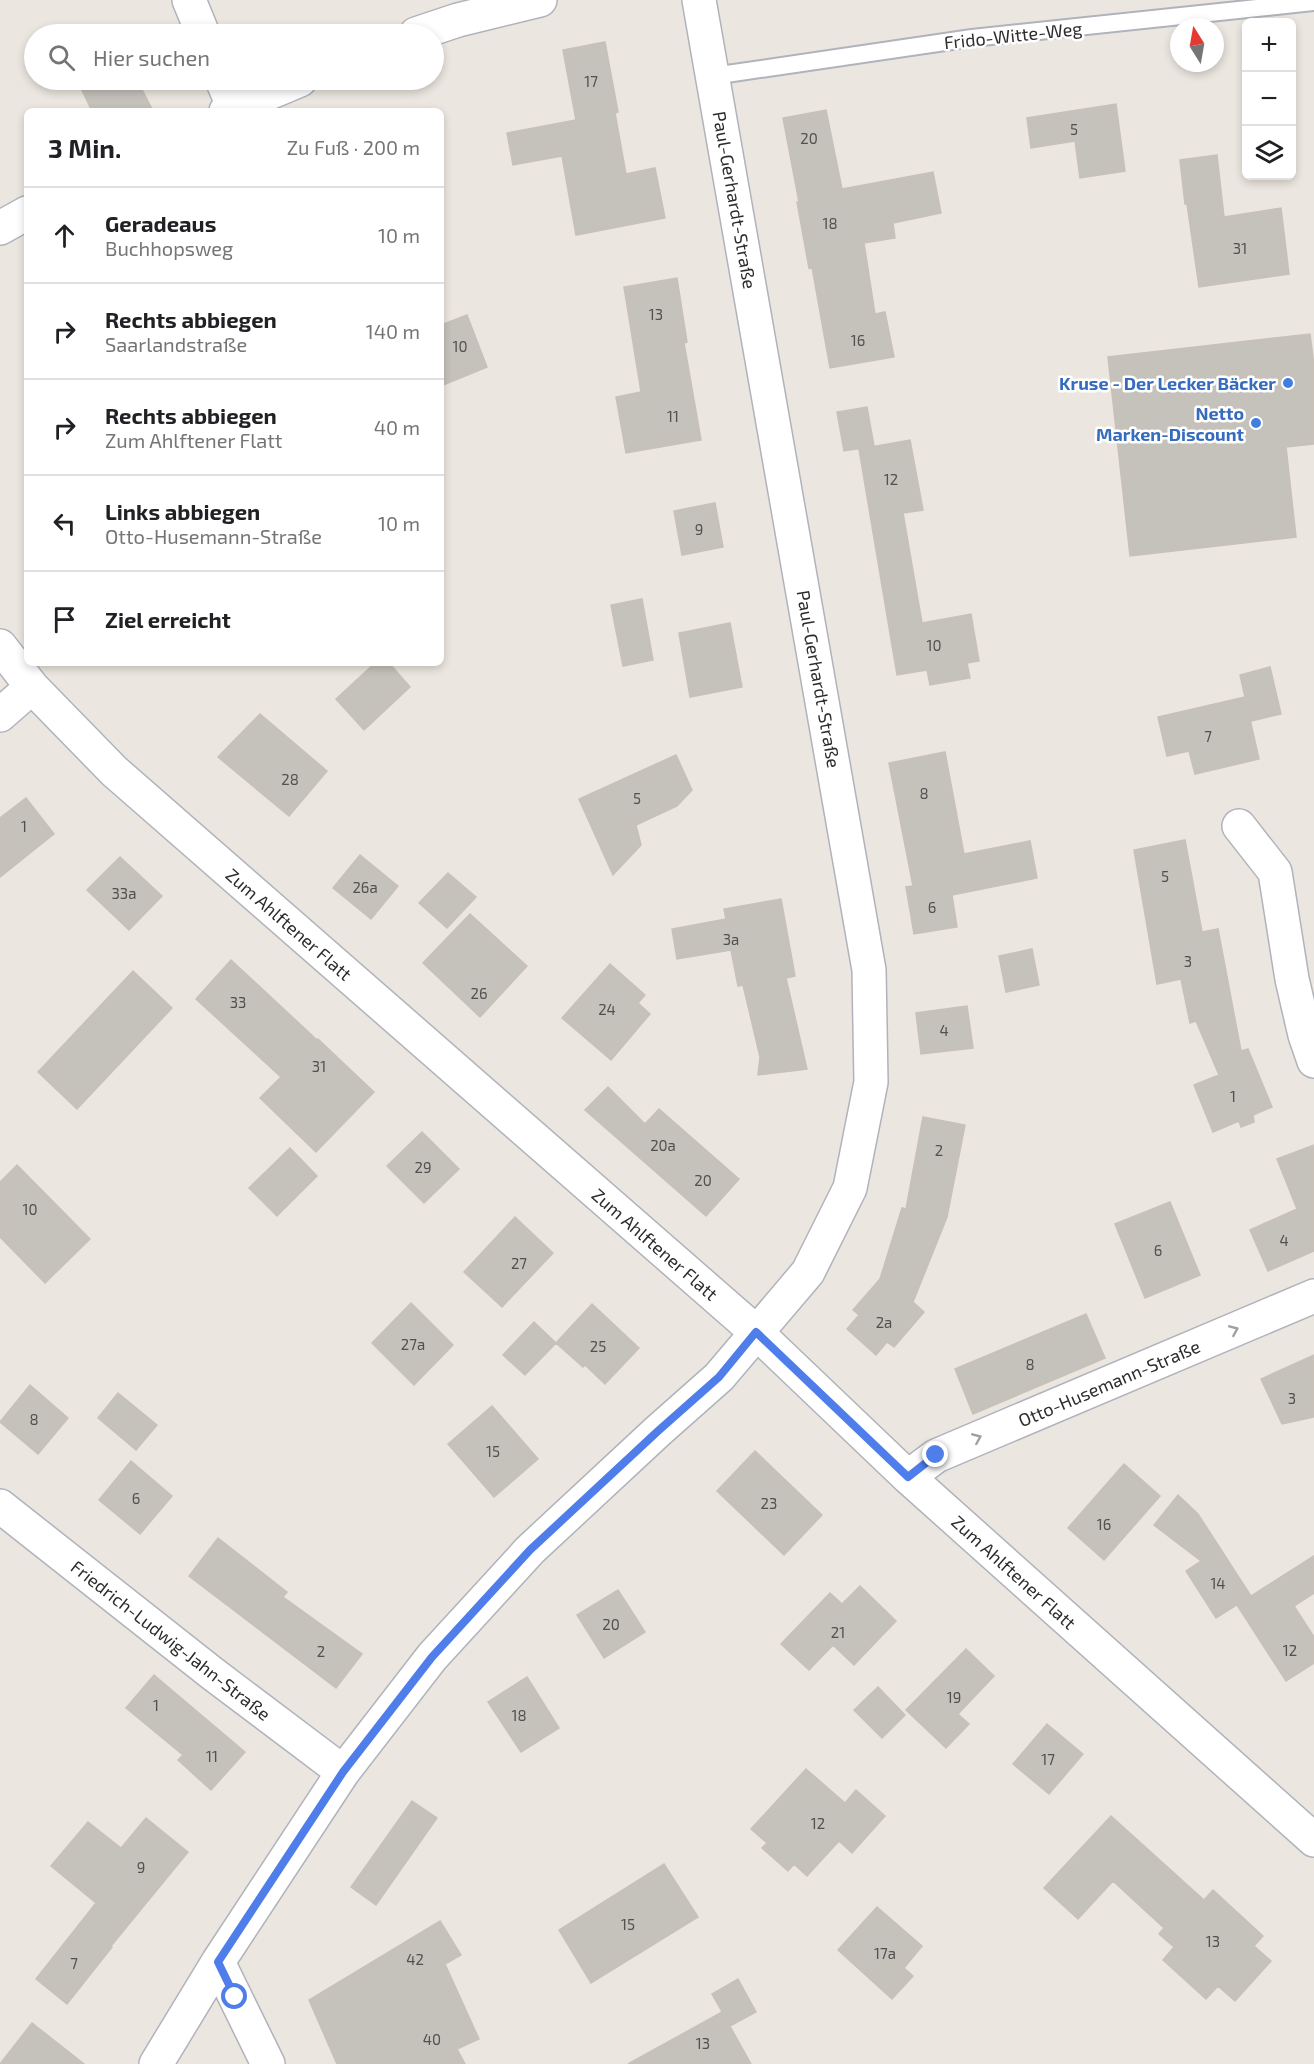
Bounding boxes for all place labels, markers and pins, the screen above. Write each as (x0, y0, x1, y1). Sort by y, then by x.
place label: Kruse - Der Lecker Bäcker (1059, 372, 1276, 394)
marker: Kruse - Der Lecker Bäcker (1281, 376, 1295, 390)
place label: Netto Marken-Discount (1096, 402, 1245, 445)
marker: Netto Marken-Discount (1249, 416, 1263, 430)

